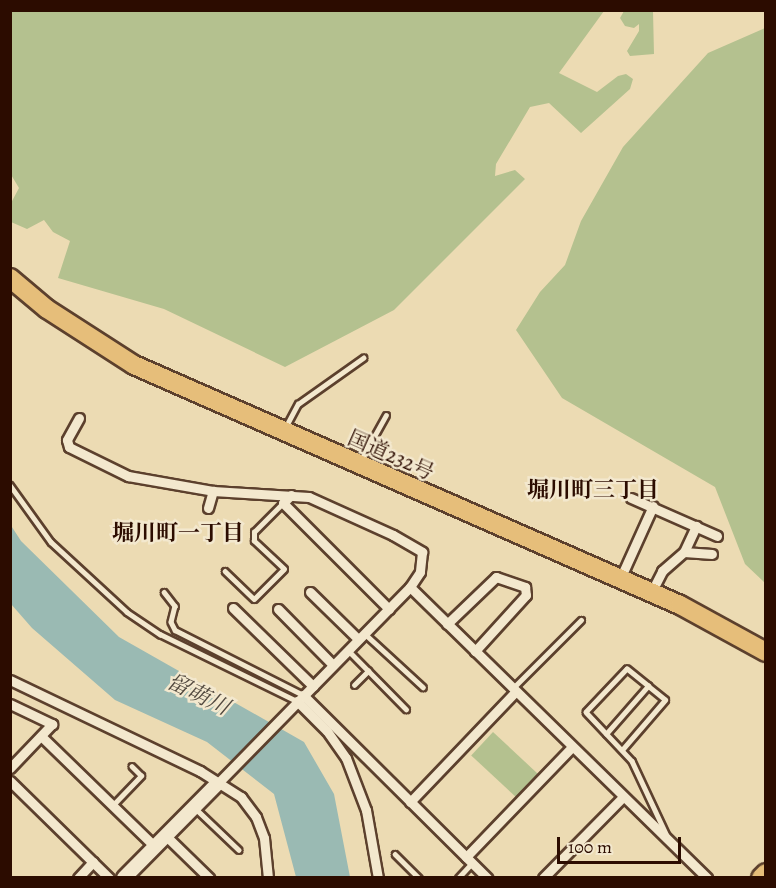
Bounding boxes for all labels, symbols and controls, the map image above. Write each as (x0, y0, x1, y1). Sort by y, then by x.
street label: 国道232号 (344, 425, 438, 485)
district label: 堀川町三丁目 (527, 478, 659, 504)
district label: 堀川町一丁目 (112, 521, 244, 547)
water label: 留萌川 (163, 669, 233, 721)
scale bar (560, 825, 684, 863)
text: 100 m (568, 835, 612, 859)

